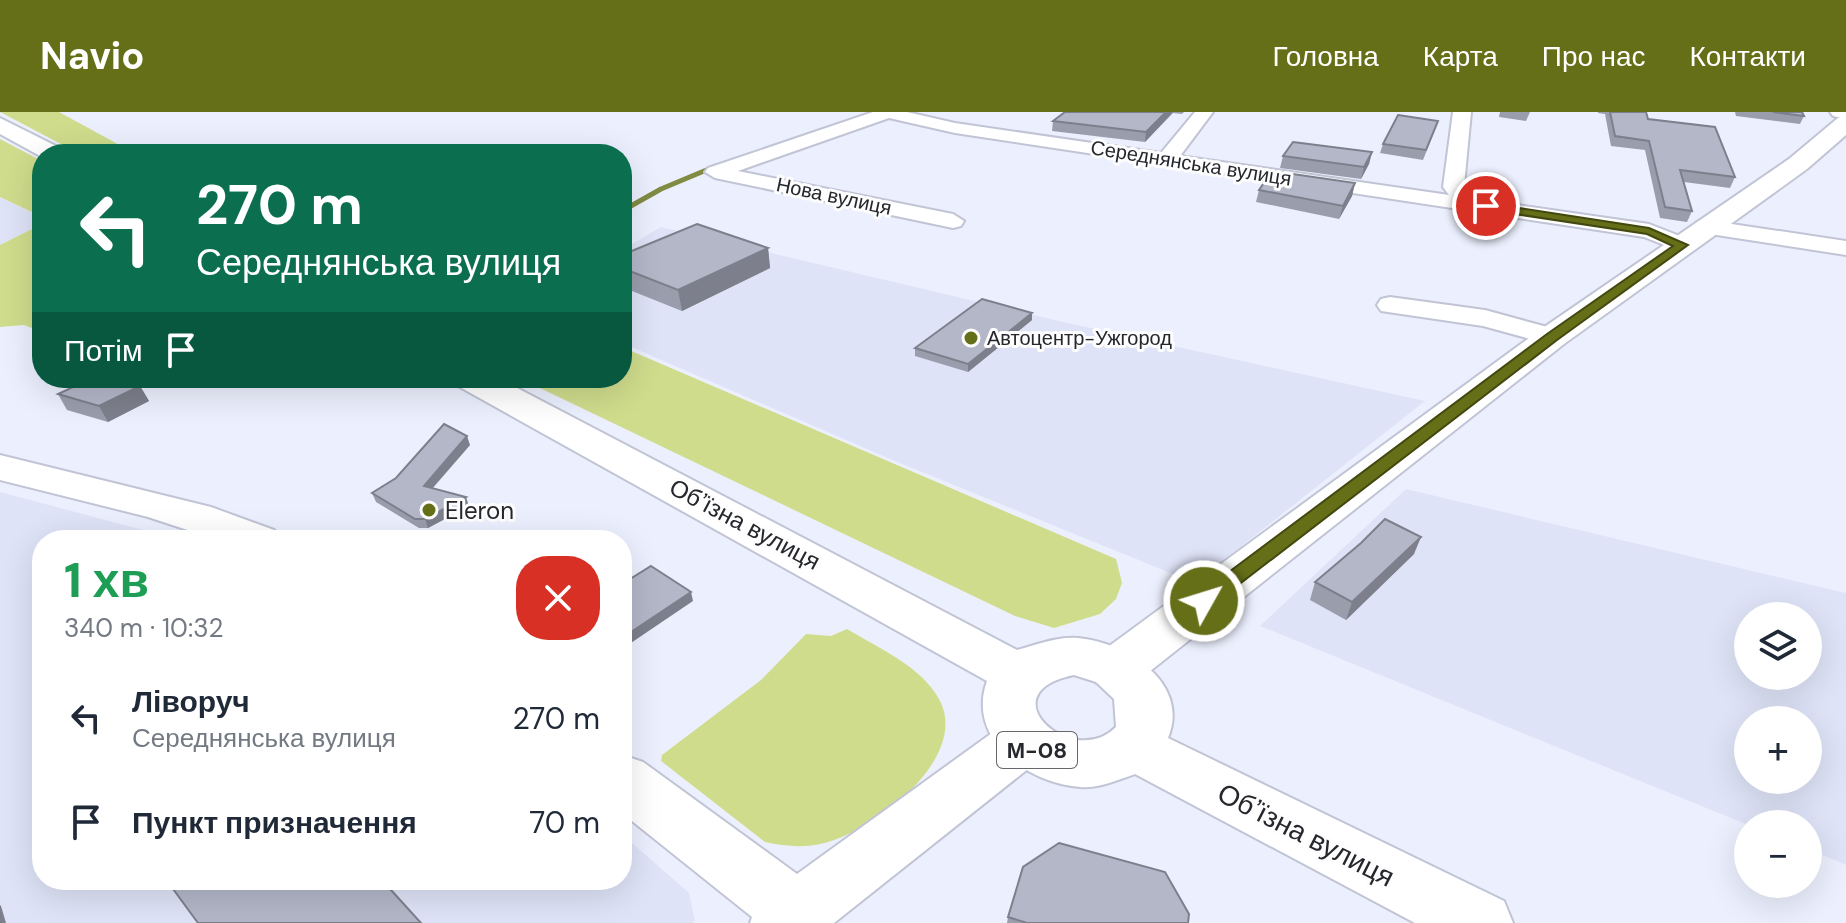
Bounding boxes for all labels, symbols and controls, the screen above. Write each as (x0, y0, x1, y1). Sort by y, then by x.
text: Navio (40, 31, 144, 81)
text: Головна (1272, 38, 1379, 75)
text: Карта (1423, 38, 1498, 75)
text: Про нас (1542, 38, 1646, 75)
text: Контакти (1690, 38, 1806, 75)
street label: Середнянська вулиця (1089, 134, 1293, 192)
text: 270 m (196, 168, 363, 241)
street label: Нова вулиця (774, 171, 894, 221)
pin (1452, 172, 1520, 240)
icon: left (64, 176, 168, 280)
icon: arrive (1464, 184, 1508, 228)
text: Середнянська вулиця (196, 239, 561, 286)
place label: Автоцентр-Ужгород (987, 325, 1172, 351)
icon: arrive (159, 328, 203, 372)
marker: Автоцентр-Ужгород (962, 329, 980, 347)
text: Потім (64, 331, 143, 370)
street label: Обʼїзна вулиця (664, 471, 826, 577)
place label: Eleron (445, 495, 514, 526)
marker: Eleron (420, 501, 438, 519)
text: 1 хв (64, 549, 149, 612)
button: close (516, 556, 600, 640)
position arrow (1162, 559, 1246, 643)
map controls (1734, 602, 1822, 898)
button: layers (1734, 602, 1822, 690)
text: 340 m · 10:32 (64, 611, 223, 645)
text: Ліворуч (132, 682, 250, 721)
icon: left (64, 696, 108, 740)
text: 270 m (512, 699, 600, 738)
button: + (1734, 706, 1822, 794)
text: Середнянська вулиця (132, 721, 396, 755)
road number: М-08 (997, 732, 1077, 768)
street label: Обʼїзна вулиця (1211, 774, 1401, 896)
icon: arrive (64, 800, 108, 844)
text: Пункт призначення (132, 803, 417, 842)
text: 70 m (529, 803, 600, 842)
button: − (1734, 810, 1822, 898)

